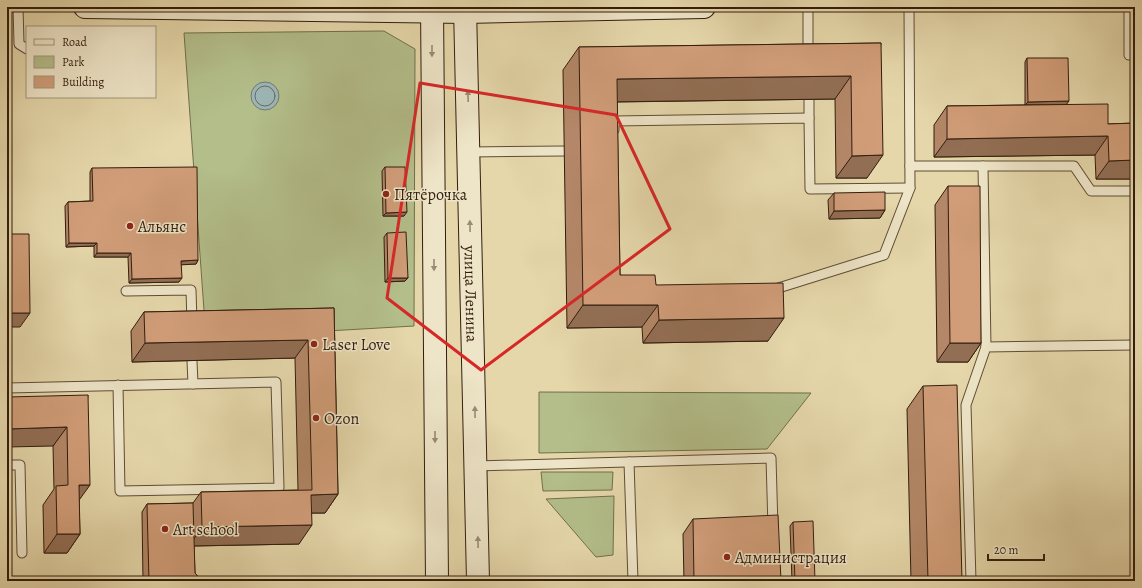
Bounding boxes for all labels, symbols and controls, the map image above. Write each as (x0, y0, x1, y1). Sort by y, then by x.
legend (26, 26, 156, 98)
text: Road (62, 34, 88, 50)
one-way arrow (429, 45, 435, 58)
text: Park (62, 54, 85, 70)
text: Building (62, 74, 104, 90)
one-way arrow (464, 90, 471, 102)
place label: Пятёрочка (394, 184, 468, 206)
marker: Пятёрочка (381, 189, 391, 199)
place label: Альянс (137, 216, 186, 238)
one-way arrow (467, 220, 474, 232)
marker: Альянс (125, 221, 135, 231)
street label: улица Ленина (458, 244, 483, 343)
one-way arrow (431, 259, 437, 272)
place label: Laser Love (322, 334, 390, 356)
marker: Laser Love (309, 339, 319, 349)
one-way arrow (472, 405, 478, 418)
place label: Ozon (324, 408, 359, 430)
marker: Ozon (311, 413, 321, 423)
one-way arrow (432, 431, 438, 444)
place label: Art school (172, 519, 238, 541)
marker: Art school (160, 524, 170, 534)
one-way arrow (474, 536, 481, 548)
scale bar (988, 536, 1044, 562)
text: 20 m (994, 542, 1018, 558)
place label: Администрация (734, 547, 847, 569)
marker: Администрация (722, 552, 732, 562)

